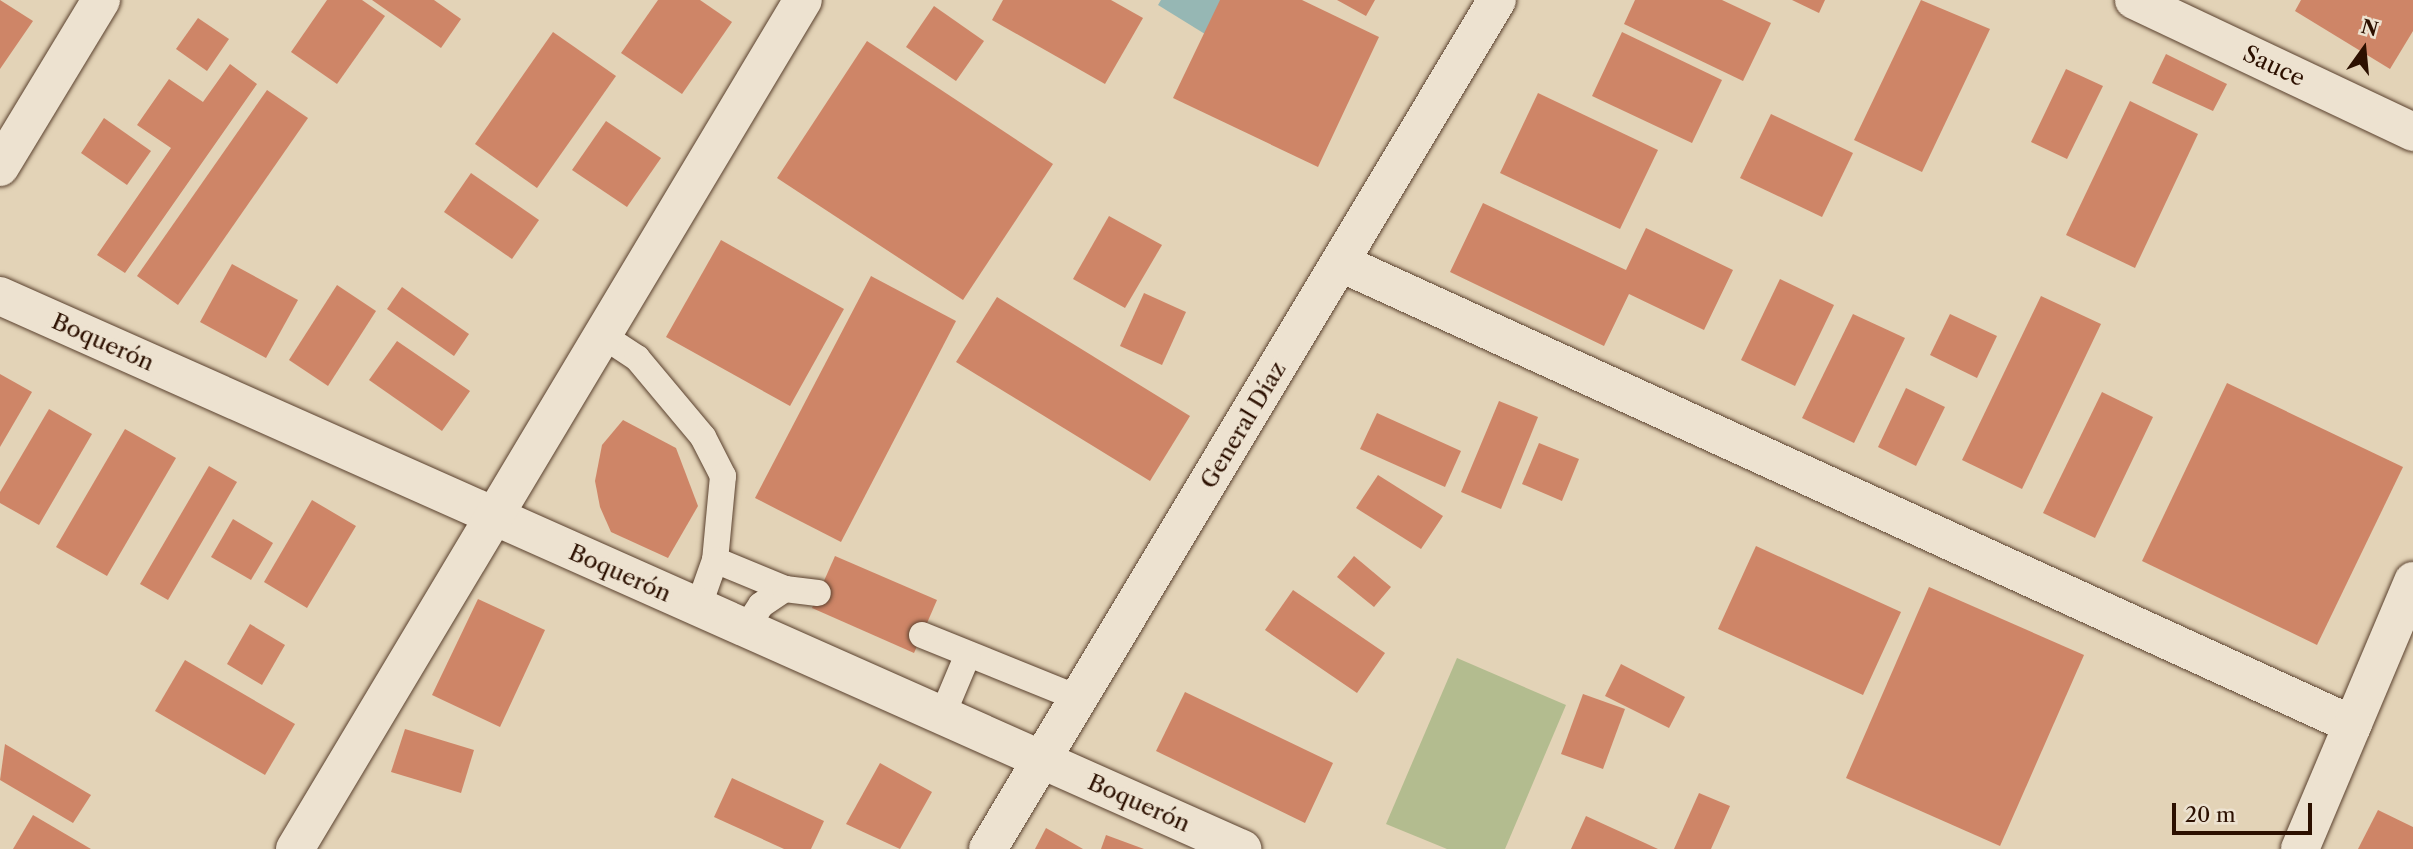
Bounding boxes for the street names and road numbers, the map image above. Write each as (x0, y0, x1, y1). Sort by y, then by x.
street label: Sauce (2239, 40, 2309, 92)
street label: Boquerón (48, 307, 158, 377)
street label: General Díaz (1194, 357, 1292, 493)
street label: Boquerón (565, 538, 675, 608)
street label: Boquerón (1084, 768, 1194, 838)

